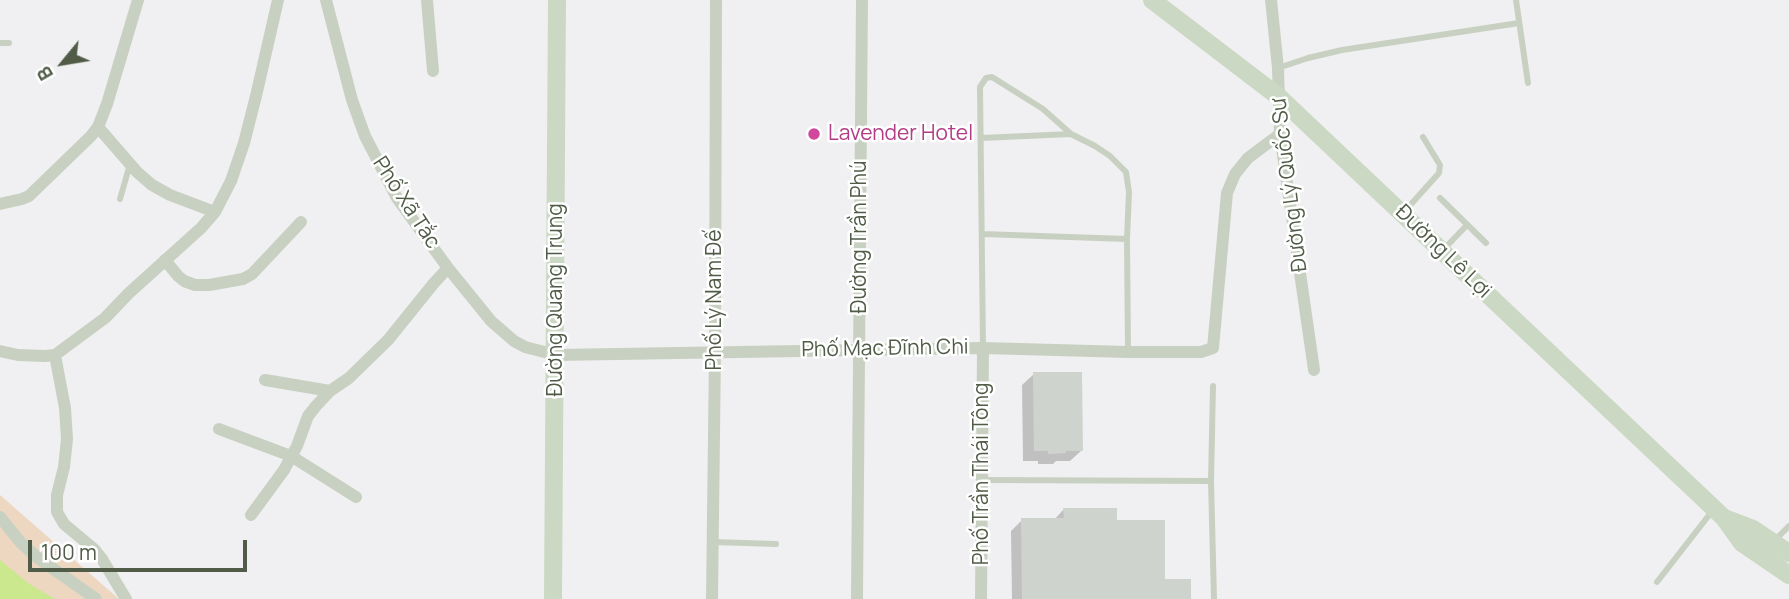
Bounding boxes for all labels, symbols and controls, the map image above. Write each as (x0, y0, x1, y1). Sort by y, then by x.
north arrow (28, 28, 98, 98)
text: B (31, 62, 59, 85)
street label: Đường Lý Quốc Sư (1267, 97, 1313, 273)
place label: Lavender Hotel (828, 121, 973, 147)
marker: Lavender Hotel (806, 126, 822, 142)
street label: Phố Xã Tắc (367, 152, 445, 254)
street label: Đường Trần Phú (847, 161, 873, 313)
street label: Đường Lê Lợi (1390, 200, 1496, 304)
street label: Đường Quang Trung (543, 203, 569, 397)
street label: Phố Lý Nam Đế (702, 229, 728, 371)
street label: Phố Mạc Đĩnh Chi (801, 335, 969, 363)
street label: Phố Trần Thái Tông (969, 383, 995, 565)
scale bar (32, 526, 250, 570)
text: 100 m (41, 538, 97, 566)

